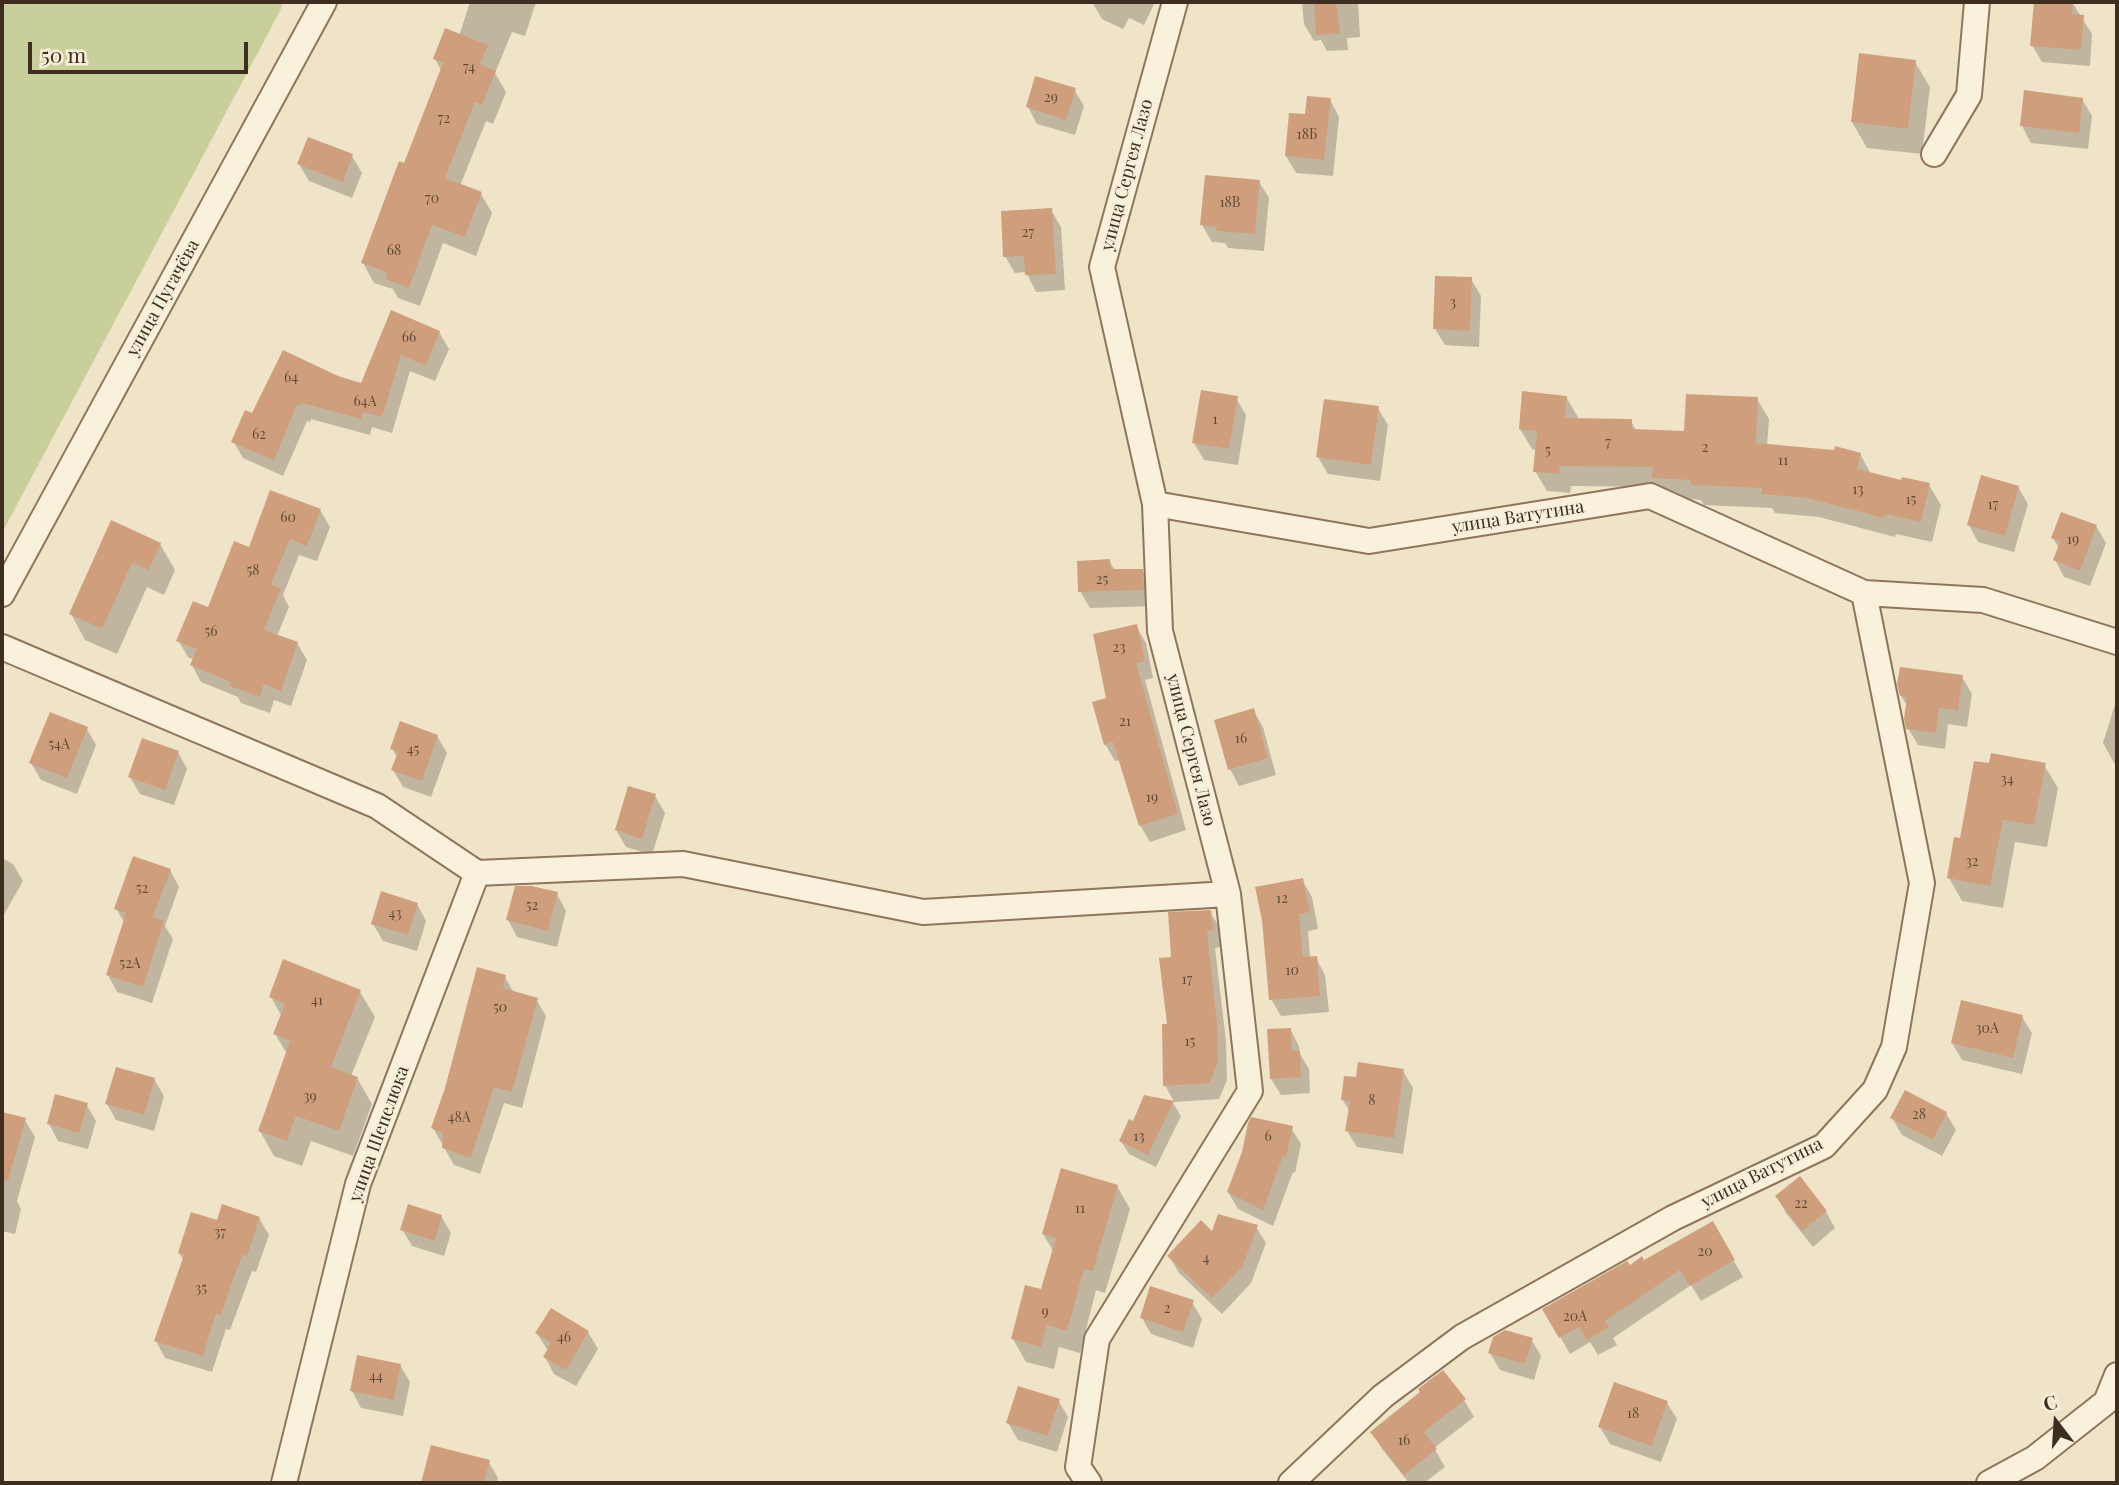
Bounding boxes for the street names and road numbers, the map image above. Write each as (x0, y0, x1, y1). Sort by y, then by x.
street label: улица Сергея Лазо (1096, 97, 1158, 253)
street label: улица Пугачёва (122, 236, 204, 360)
street label: улица Ватутина (1450, 496, 1586, 538)
street label: улица Сергея Лазо (1162, 672, 1220, 828)
street label: улица Шепелюка (344, 1063, 414, 1205)
street label: улица Ватутина (1698, 1133, 1826, 1213)

